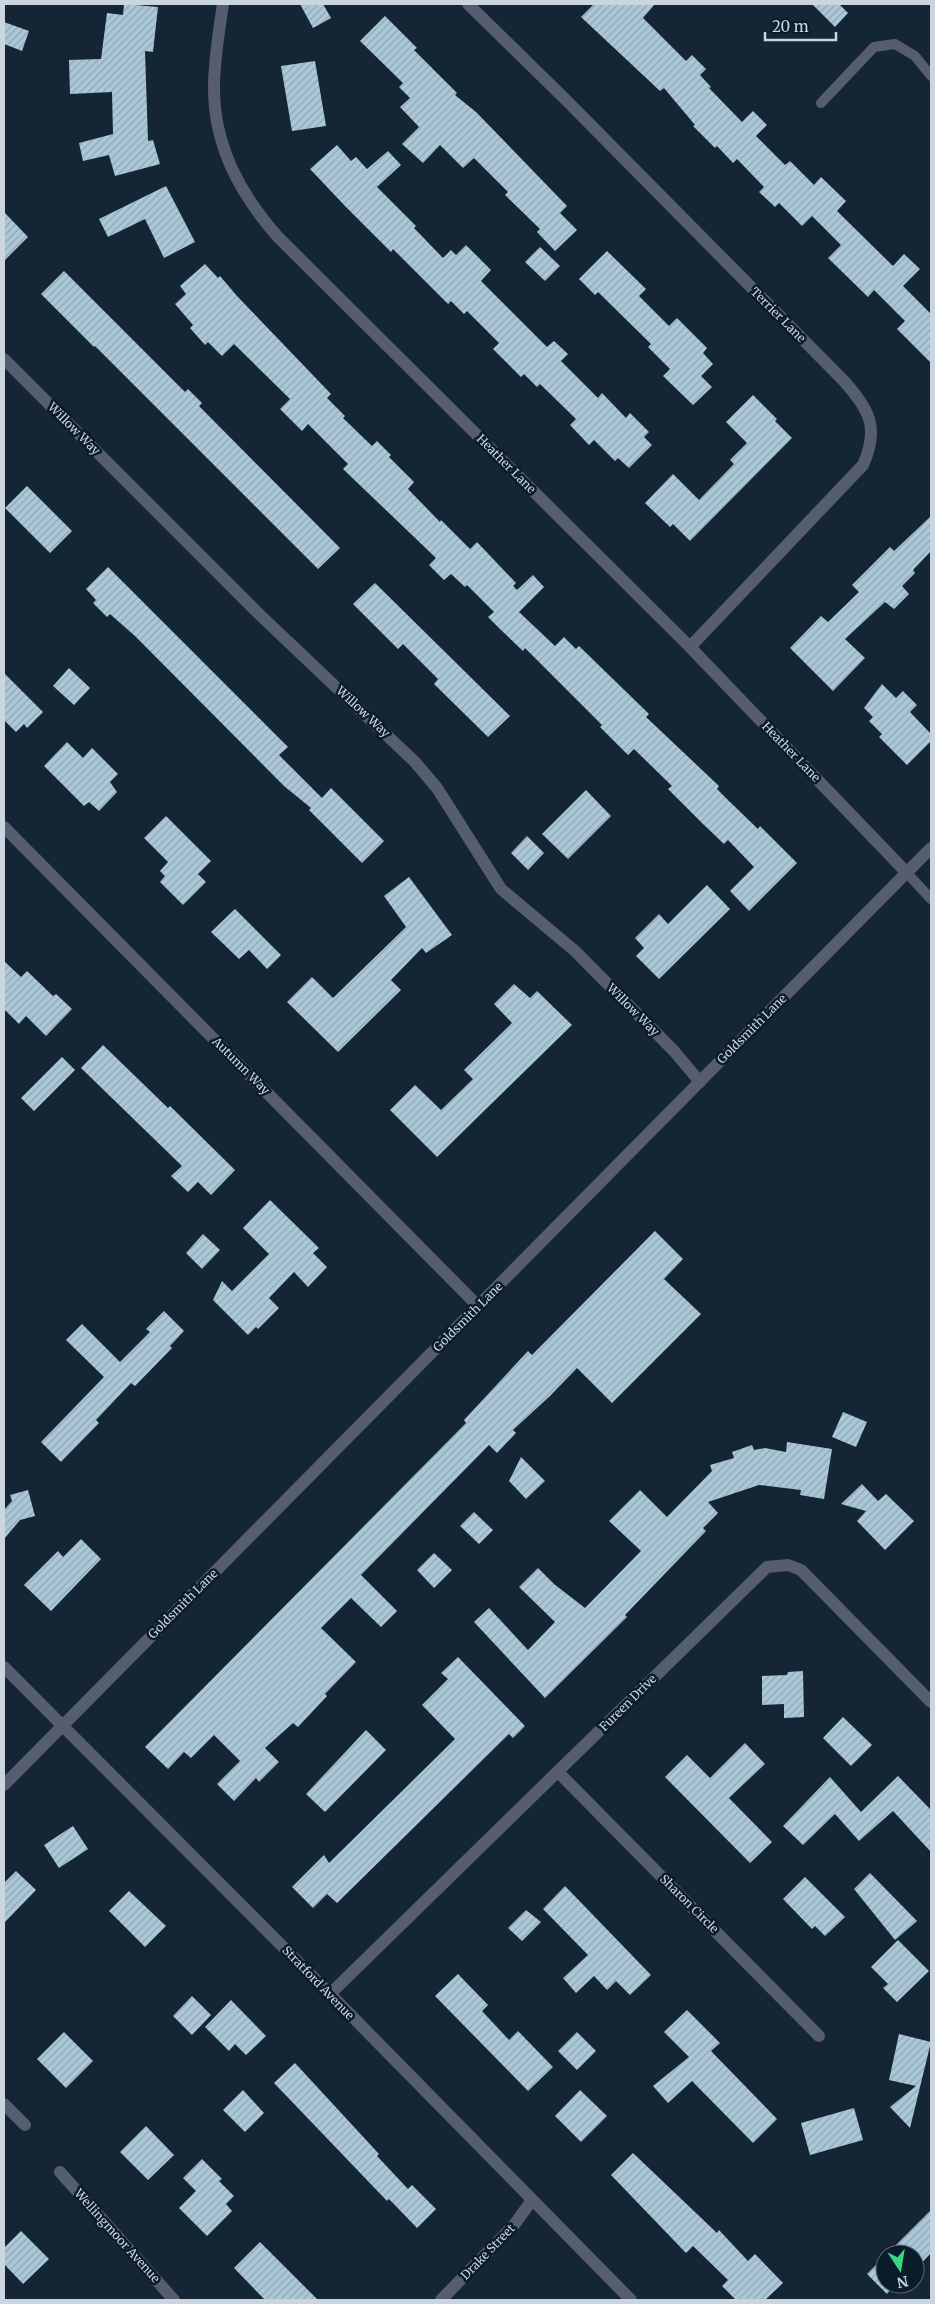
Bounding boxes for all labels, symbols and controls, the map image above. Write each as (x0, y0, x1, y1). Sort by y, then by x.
scale bar (765, 10, 836, 42)
text: 20 m (772, 17, 809, 36)
street label: Terrier Lane (748, 284, 809, 345)
street label: Willow Way (44, 399, 104, 458)
street label: Heather Lane (474, 431, 539, 496)
street label: Willow Way (333, 682, 393, 740)
street label: Heather Lane (759, 719, 824, 785)
street label: Willow Way (603, 980, 663, 1039)
street label: Goldsmith Lane (714, 991, 790, 1067)
street label: Autumn Way (209, 1033, 273, 1098)
street label: Goldsmith Lane (430, 1279, 506, 1355)
street label: Goldsmith Lane (145, 1566, 221, 1642)
street label: Fureen Drive (596, 1671, 659, 1734)
street label: Sharon Circle (657, 1871, 722, 1936)
street label: Stratford Avenue (279, 1943, 357, 2023)
street label: Wellingmoor Avenue (71, 2185, 163, 2286)
street label: Drake Street (457, 2221, 518, 2283)
north arrow (875, 2244, 925, 2294)
text: N (895, 2272, 910, 2292)

